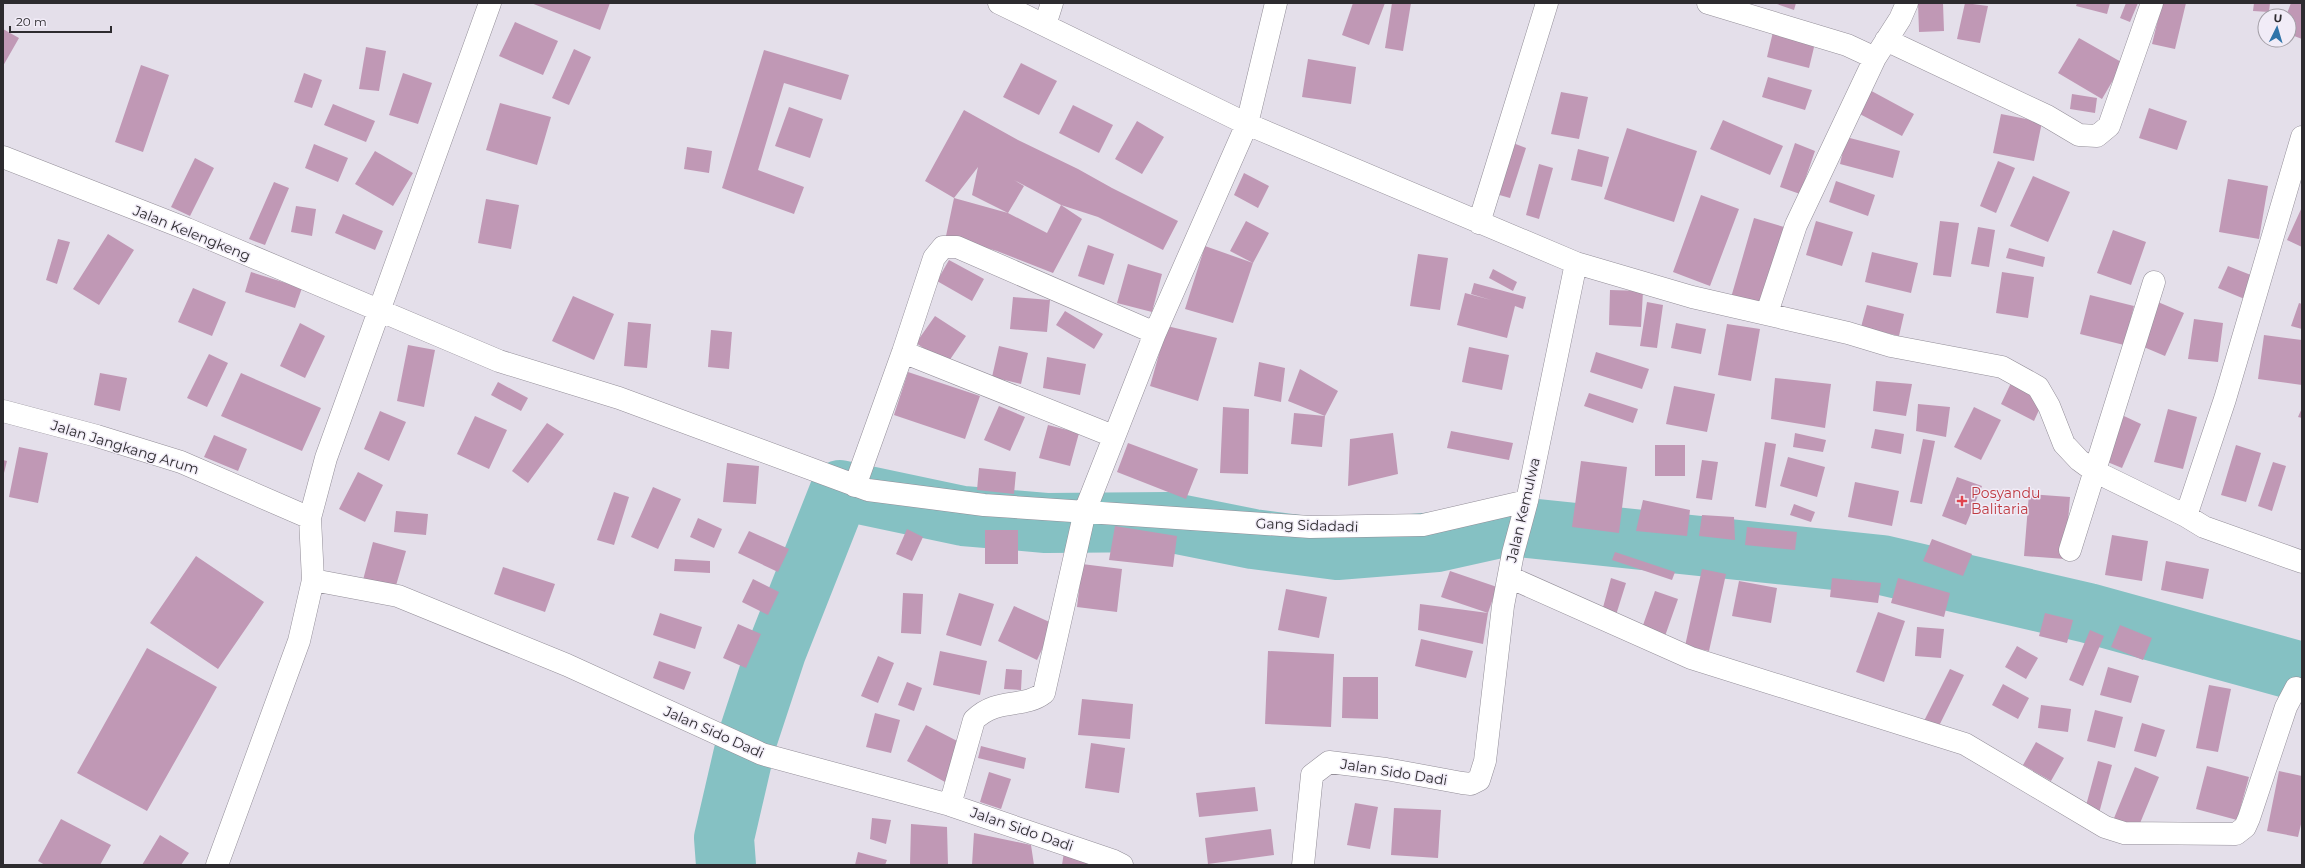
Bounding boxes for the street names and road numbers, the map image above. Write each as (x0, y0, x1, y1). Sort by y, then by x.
street label: Jalan Kelengkeng (130, 201, 253, 265)
street label: Jalan Jangkang Arum (48, 416, 201, 478)
street label: Jalan Kemulwa (1502, 456, 1544, 565)
street label: Gang Sidadadi (1255, 514, 1359, 536)
street label: Jalan Sido Dadi (660, 701, 767, 762)
street label: Jalan Sido Dadi (1338, 755, 1449, 789)
street label: Jalan Sido Dadi (967, 803, 1076, 855)

